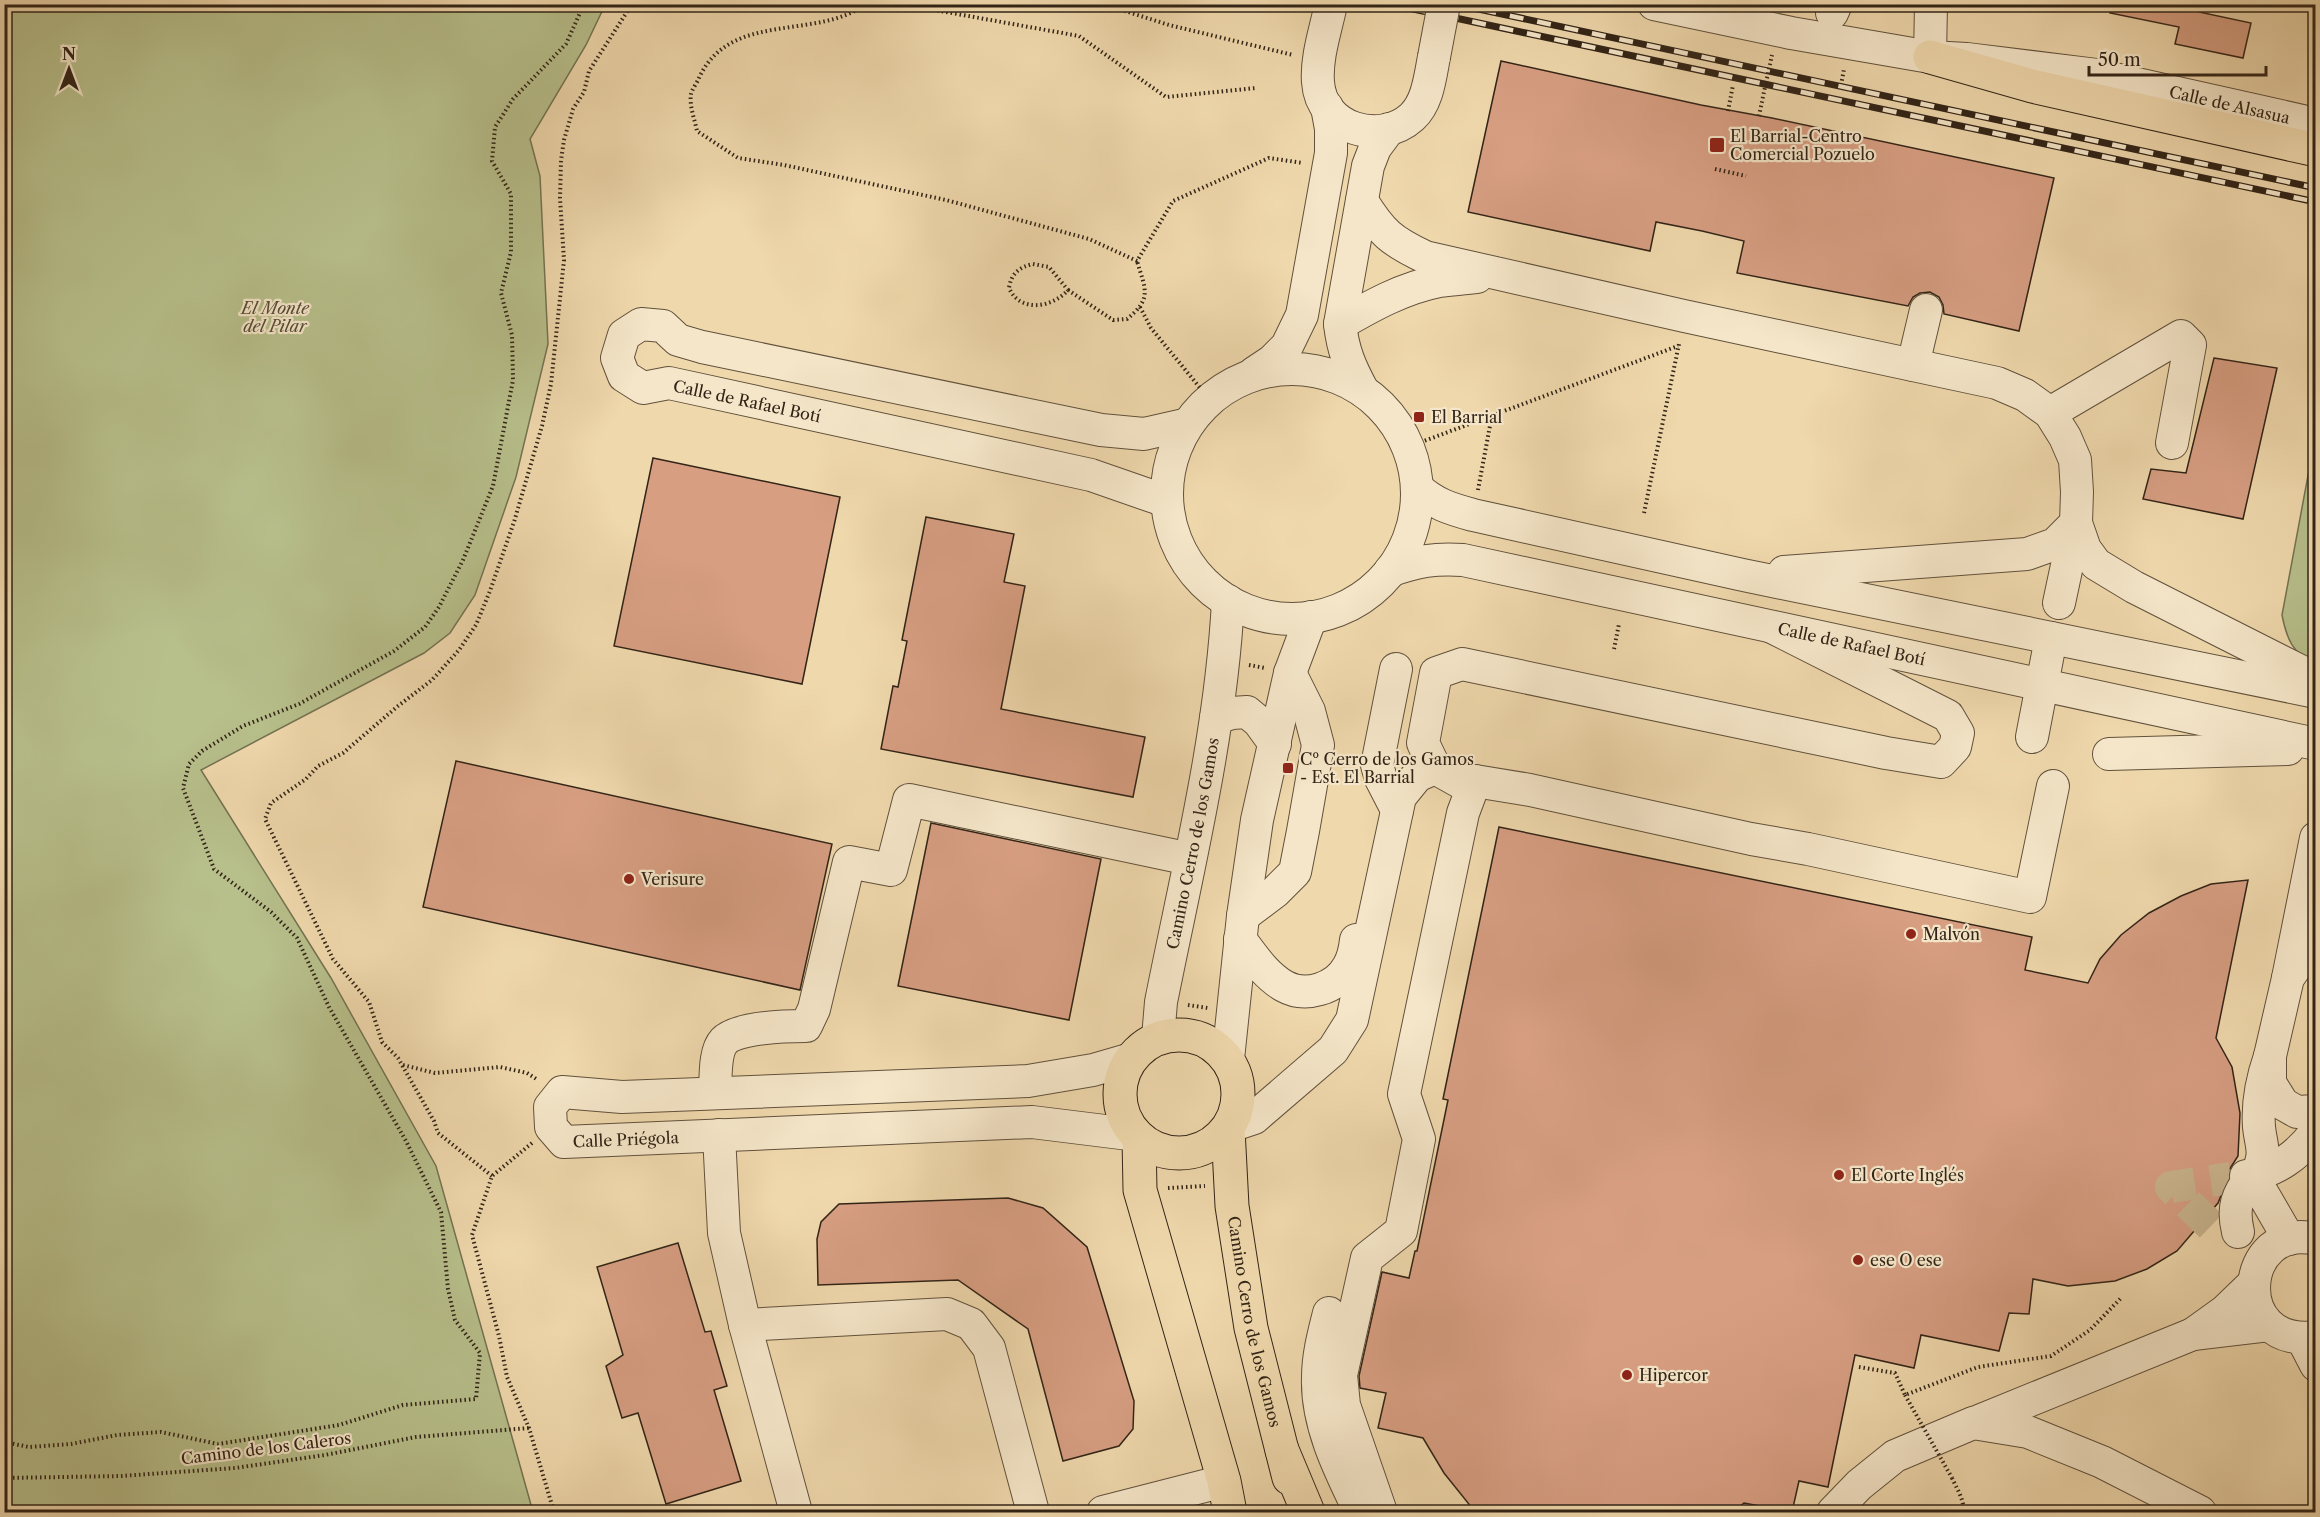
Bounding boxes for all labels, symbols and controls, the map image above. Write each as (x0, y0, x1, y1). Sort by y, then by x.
north arrow (39, 39, 99, 99)
scale bar (2089, 39, 2266, 77)
text: N (62, 44, 76, 64)
text: 50 m (2098, 49, 2141, 71)
street label: Calle de Alsasua (2167, 81, 2292, 128)
place label: El Barrial-Centro Comercial Pozuelo (1730, 126, 1875, 164)
marker: El Barrial-Centro Comercial Pozuelo (1708, 136, 1726, 154)
park label: El Monte del Pilar (239, 298, 310, 336)
street label: Calle de Rafael Botí (671, 376, 823, 426)
place label: El Barrial (1431, 407, 1502, 427)
marker: El Barrial (1412, 410, 1426, 424)
street label: Calle de Rafael Botí (1776, 618, 1927, 669)
street label: Camino Cerro de los Gamos (1162, 736, 1223, 951)
place label: Cº Cerro de los Gamos - Est. El Barrial (1300, 749, 1474, 787)
marker: Cº Cerro de los Gamos - Est. El Barrial (1281, 761, 1295, 775)
place label: Verisure (640, 869, 704, 889)
marker: Verisure (622, 872, 636, 886)
place label: Malvón (1923, 924, 1980, 944)
marker: Malvón (1904, 927, 1918, 941)
street label: Calle Priégola (572, 1127, 680, 1152)
place label: El Corte Inglés (1851, 1165, 1964, 1185)
marker: El Corte Inglés (1832, 1168, 1846, 1182)
street label: Camino Cerro de los Gamos (1224, 1215, 1286, 1429)
place label: ese O ese (1870, 1250, 1942, 1270)
marker: ese O ese (1851, 1253, 1865, 1267)
place label: Hipercor (1639, 1365, 1708, 1385)
marker: Hipercor (1620, 1368, 1634, 1382)
street label: Camino de los Caleros (180, 1428, 352, 1468)

